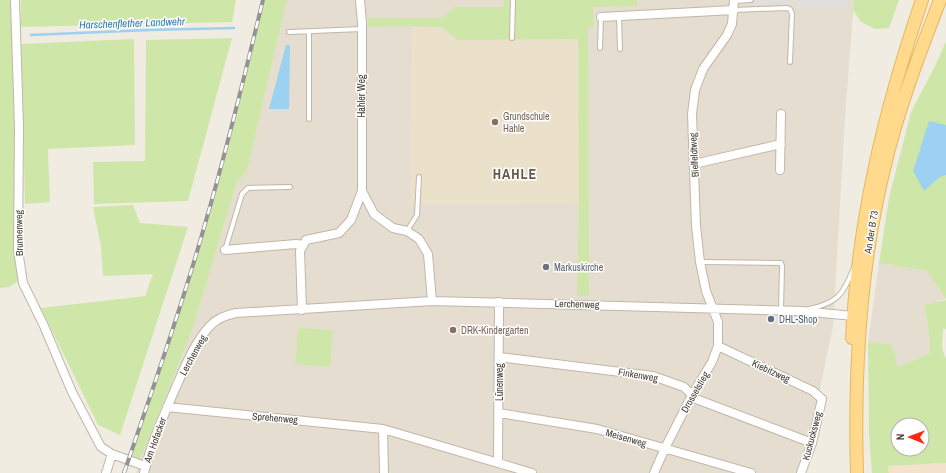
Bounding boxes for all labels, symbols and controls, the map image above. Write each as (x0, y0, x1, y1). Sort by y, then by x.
water label: Harschenflether Landwehr (79, 14, 186, 32)
street label: Hahler Weg (355, 74, 368, 118)
place label: Grundschule Hahle (503, 110, 550, 135)
marker: Grundschule Hahle (490, 117, 500, 127)
street label: Bielfeldtweg (686, 132, 702, 178)
district label: HAHLE (493, 165, 537, 183)
street label: Brunnenweg (12, 209, 26, 256)
street label: An der B 73 (861, 209, 881, 255)
place label: Markuskirche (554, 261, 604, 274)
marker: Markuskirche (541, 262, 551, 272)
street label: Lerchenweg (554, 297, 600, 311)
place label: DHL-Shop (779, 313, 818, 326)
marker: DHL-Shop (766, 314, 776, 324)
place label: DRK-Kindergarten (461, 324, 528, 337)
marker: DRK-Kindergarten (448, 325, 458, 335)
street label: Lerchenweg (176, 332, 210, 378)
street label: Kiebitzweg (750, 357, 793, 386)
street label: Lünenweg (493, 363, 506, 401)
street label: Finkenweg (617, 365, 659, 385)
street label: Drosselstieg (678, 369, 712, 415)
street label: Sprehenweg (251, 410, 299, 427)
street label: Kuckucksweg (799, 410, 825, 462)
street label: Am Hofacker (140, 415, 169, 465)
north arrow (890, 417, 930, 457)
street label: Meisenweg (604, 426, 648, 450)
text: N (893, 433, 907, 440)

